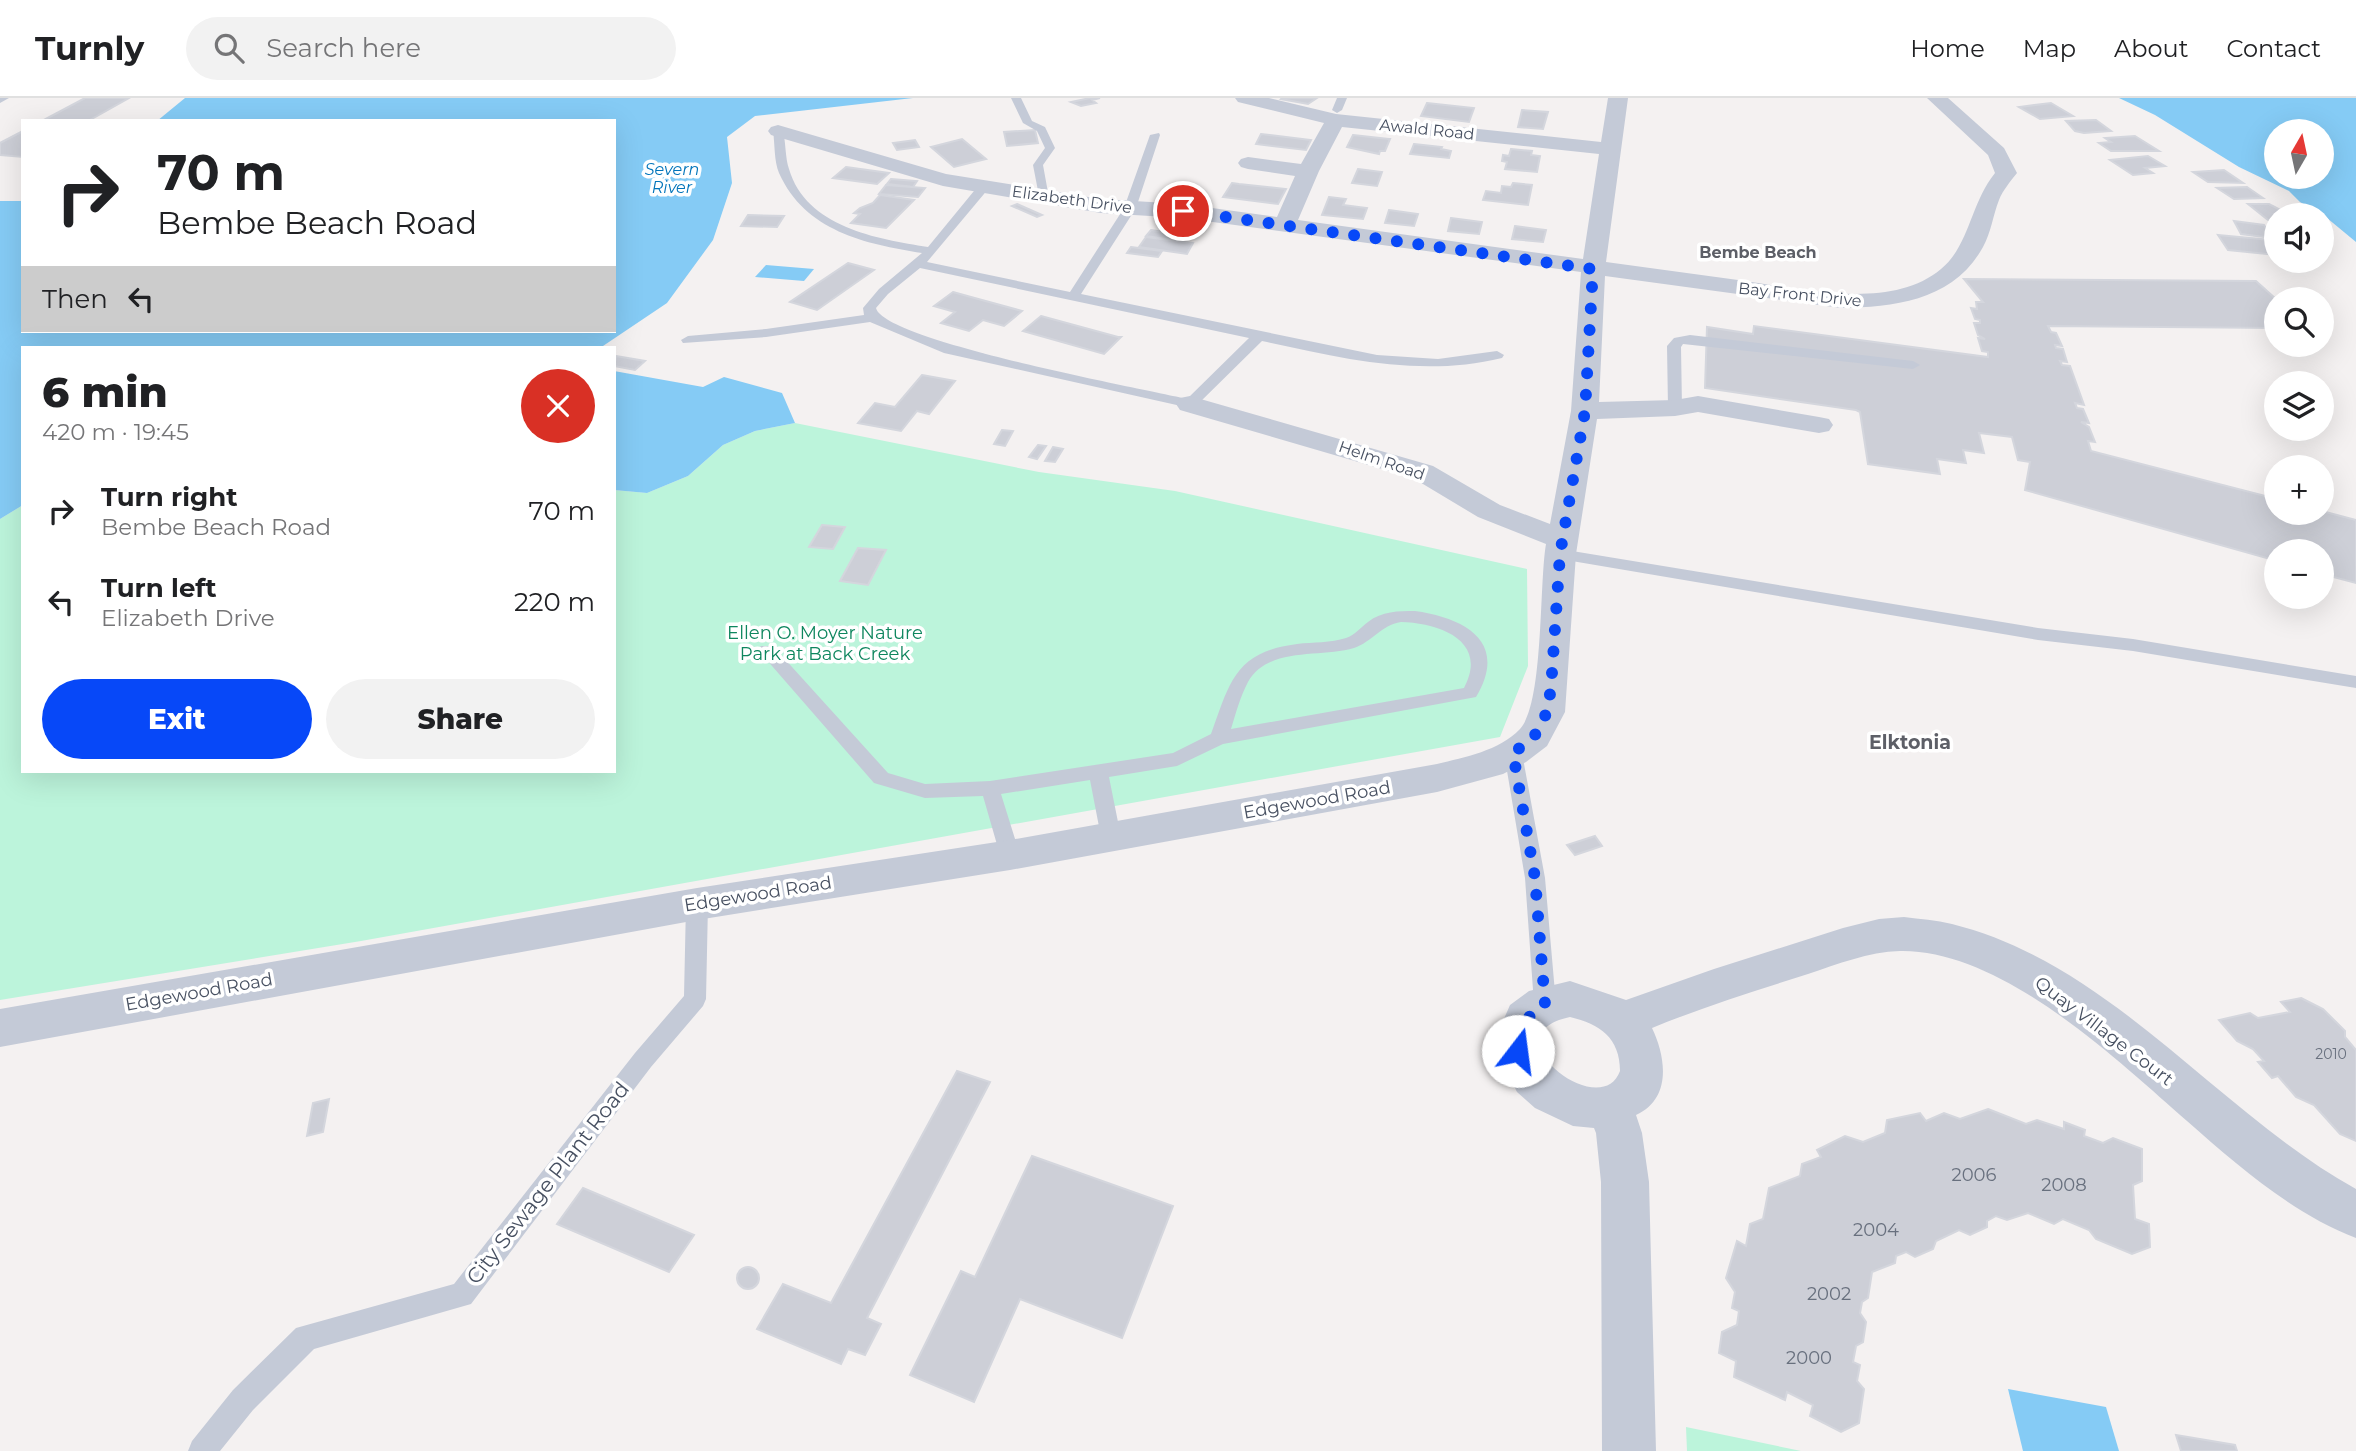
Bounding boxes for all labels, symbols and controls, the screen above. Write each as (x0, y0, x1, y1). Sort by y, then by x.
search box (186, 17, 676, 80)
text: Turnly (35, 28, 144, 68)
icon: search (210, 29, 248, 67)
text: Search here (266, 32, 421, 64)
text: Home (1910, 34, 1985, 63)
text: Map (2023, 34, 2076, 63)
text: About (2114, 34, 2188, 63)
text: Contact (2226, 34, 2321, 63)
street label: Awald Road (1378, 115, 1475, 144)
north arrow (2264, 119, 2334, 189)
map controls (2264, 119, 2334, 609)
text: 70 m (157, 143, 285, 202)
icon: right (42, 147, 133, 238)
water label: Severn River (645, 160, 699, 197)
pin (1153, 181, 1213, 241)
street label: Elizabeth Drive (1011, 182, 1133, 217)
icon: arrive (1164, 192, 1202, 230)
text: Bembe Beach Road (157, 203, 477, 242)
button: sound (2264, 203, 2334, 273)
district label: Bembe Beach (1699, 243, 1817, 262)
street label: Bay Front Drive (1737, 279, 1862, 310)
icon: left (122, 280, 160, 318)
text: Then (42, 283, 108, 315)
button: search (2264, 287, 2334, 357)
text: 6 min (42, 366, 168, 418)
button: close (521, 369, 595, 443)
button: layers (2264, 371, 2334, 441)
text: 420 m · 19:45 (42, 418, 189, 446)
street label: Helm Road (1336, 437, 1427, 484)
button: + (2264, 455, 2334, 525)
text: Turn right (101, 481, 237, 513)
icon: right (42, 492, 80, 530)
text: 70 m (529, 495, 595, 527)
text: Bembe Beach Road (101, 513, 331, 541)
button: − (2264, 539, 2334, 609)
text: Turn left (101, 572, 217, 604)
icon: left (42, 583, 80, 621)
text: 220 m (514, 586, 595, 618)
text: Elizabeth Drive (101, 604, 275, 632)
park label: Ellen O. Moyer Nature Park at Back Creek (727, 622, 923, 665)
button: Exit (42, 679, 312, 759)
button: Share (326, 679, 595, 759)
district label: Elktonia (1869, 731, 1951, 754)
street label: Edgewood Road (1242, 776, 1392, 824)
street label: Edgewood Road (683, 871, 833, 917)
street label: Edgewood Road (124, 968, 274, 1016)
street label: Quay Village Court (2030, 972, 2178, 1090)
position arrow (1481, 1014, 1555, 1088)
house number: 2010 (2315, 1045, 2347, 1063)
street label: City Sewage Plant Road (461, 1077, 634, 1289)
house number: 2006 (1952, 1164, 1997, 1186)
house number: 2008 (2041, 1174, 2087, 1196)
house number: 2004 (1853, 1219, 1899, 1241)
house number: 2002 (1807, 1283, 1851, 1305)
house number: 2000 (1786, 1347, 1832, 1369)

